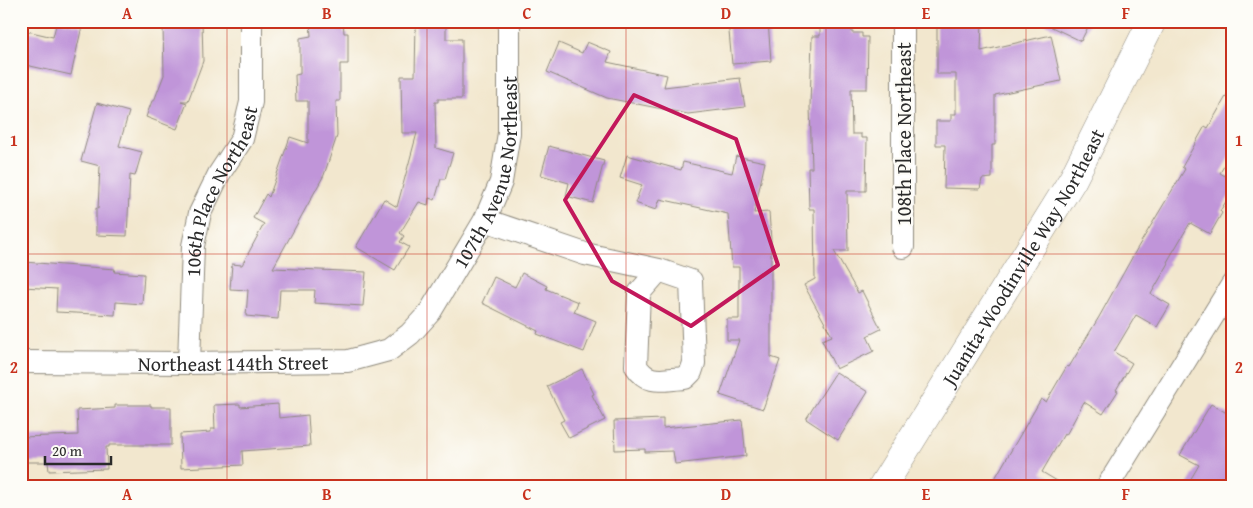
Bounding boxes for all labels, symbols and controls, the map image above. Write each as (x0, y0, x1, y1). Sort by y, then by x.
text: A (122, 1, 133, 25)
text: B (322, 1, 332, 25)
text: C (522, 1, 532, 25)
text: D (721, 1, 731, 25)
text: E (922, 1, 931, 25)
text: F (1122, 1, 1130, 25)
street label: 108th Place Northeast (889, 42, 918, 226)
street label: 107th Avenue Northeast (445, 76, 524, 273)
street label: 106th Place Northeast (177, 103, 264, 277)
street label: Juanita-Woodinville Way Northeast (933, 123, 1111, 393)
text: 1 (10, 128, 18, 152)
text: 1 (1235, 128, 1243, 152)
street label: Northeast 144th Street (138, 347, 328, 378)
text: 2 (10, 355, 18, 379)
text: 2 (1235, 355, 1243, 379)
scale bar (45, 433, 111, 465)
text: 20 m (52, 440, 83, 461)
text: A (122, 482, 133, 506)
text: B (322, 482, 332, 506)
text: C (522, 482, 532, 506)
text: D (721, 482, 731, 506)
text: E (922, 482, 931, 506)
text: F (1122, 482, 1130, 506)

